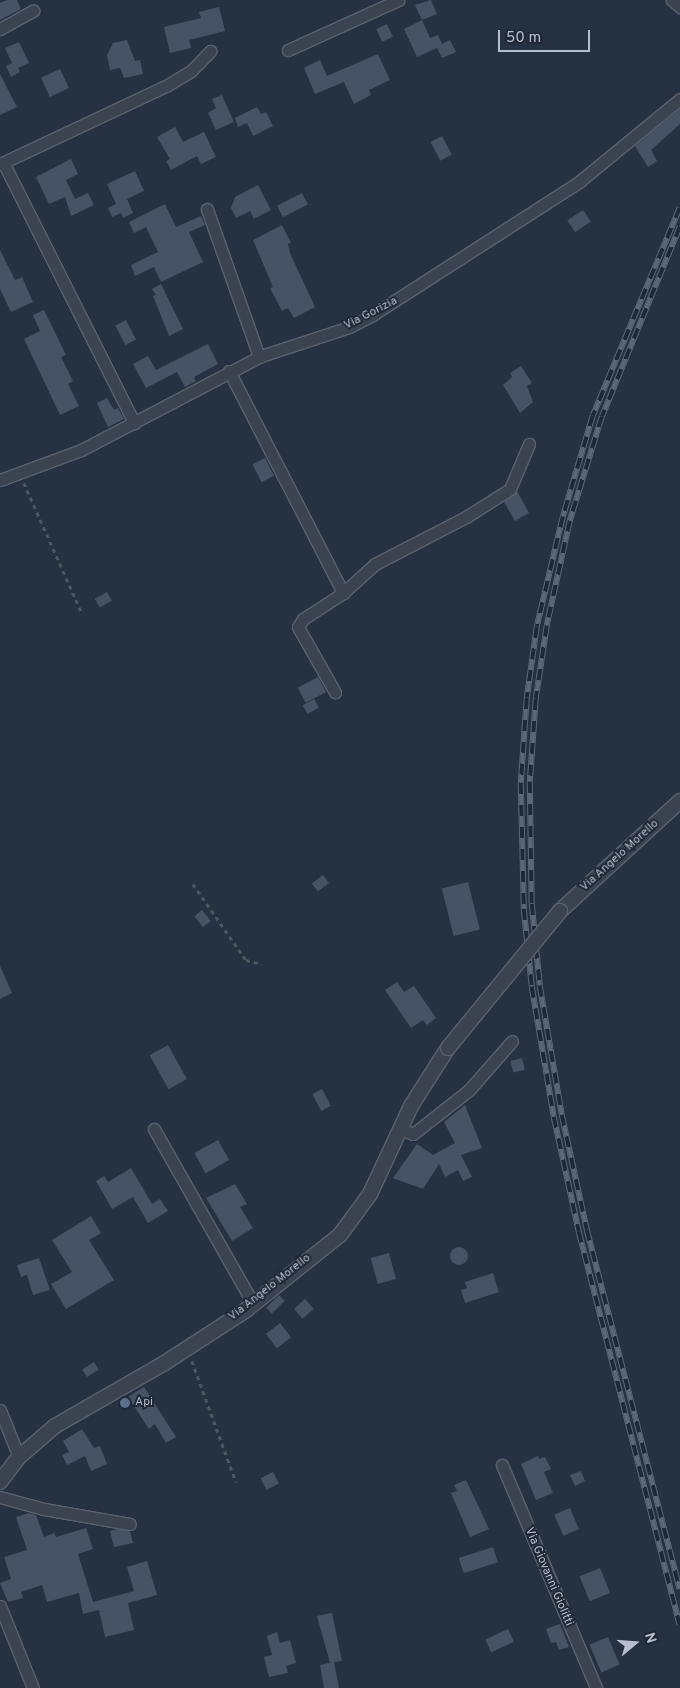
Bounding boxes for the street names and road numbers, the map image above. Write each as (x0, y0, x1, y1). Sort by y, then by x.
street label: Via Gorizia (342, 294, 400, 334)
street label: Via Angelo Morello (578, 817, 662, 895)
street label: Via Angelo Morello (226, 1251, 314, 1325)
street label: Via Giovanni Giolitti (521, 1526, 575, 1628)

